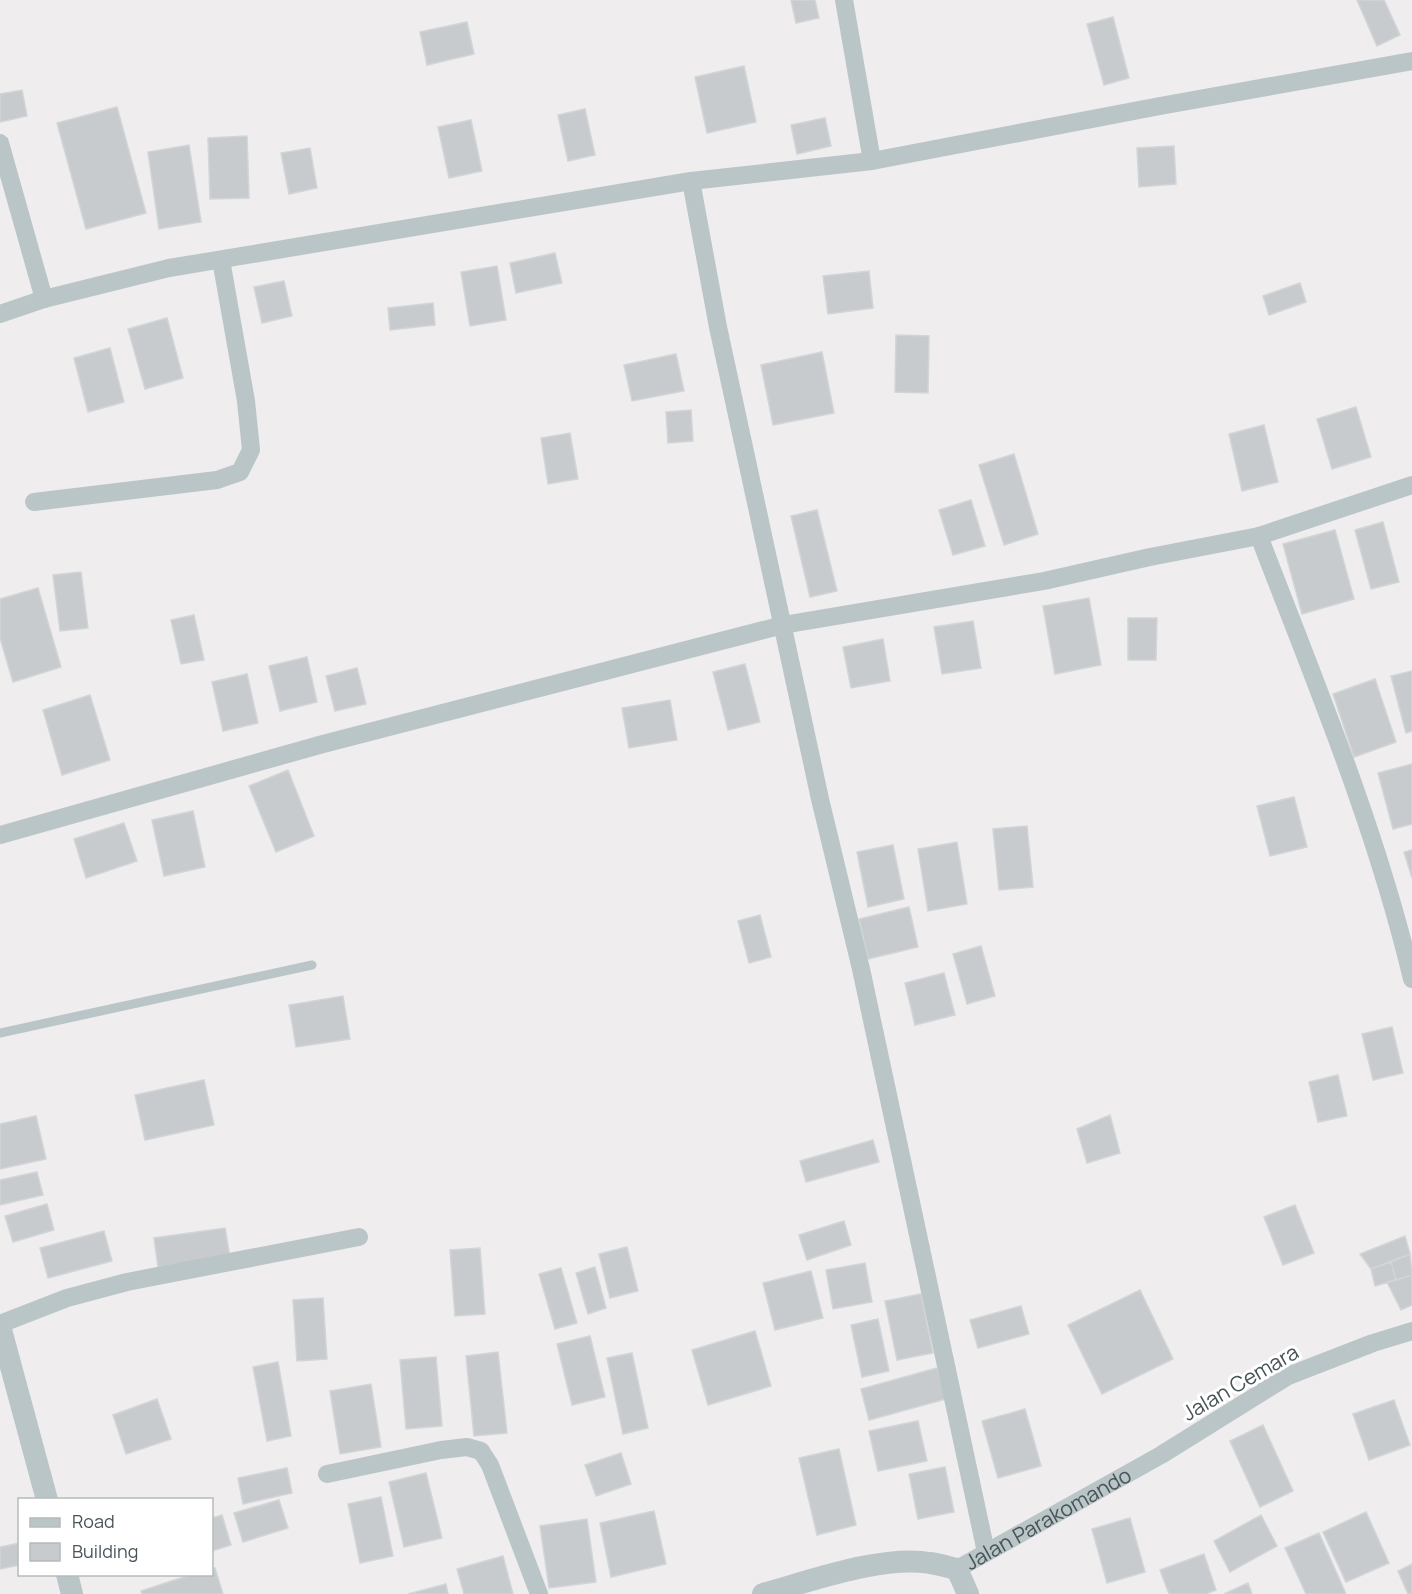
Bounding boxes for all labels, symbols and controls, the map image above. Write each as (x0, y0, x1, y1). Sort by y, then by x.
street label: Jalan Cemara (1177, 1337, 1303, 1427)
street label: Jalan Parakomando (959, 1460, 1136, 1576)
legend (18, 1498, 213, 1576)
text: Road (72, 1509, 115, 1533)
text: Building (72, 1539, 138, 1563)

